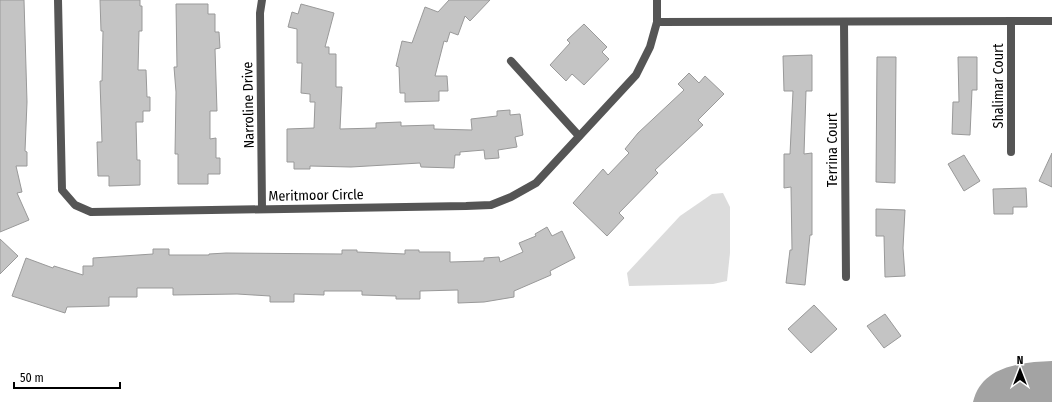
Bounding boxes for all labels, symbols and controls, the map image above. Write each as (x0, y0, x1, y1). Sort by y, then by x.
street label: Shalimar Court (990, 43, 1007, 129)
street label: Narroline Drive (239, 61, 258, 148)
street label: Terrina Court (824, 112, 841, 187)
street label: Meritmoor Circle (268, 186, 364, 205)
north arrow (1000, 350, 1040, 390)
text: N (1017, 354, 1023, 367)
scale bar (14, 364, 120, 390)
text: 50 m (20, 371, 44, 385)

